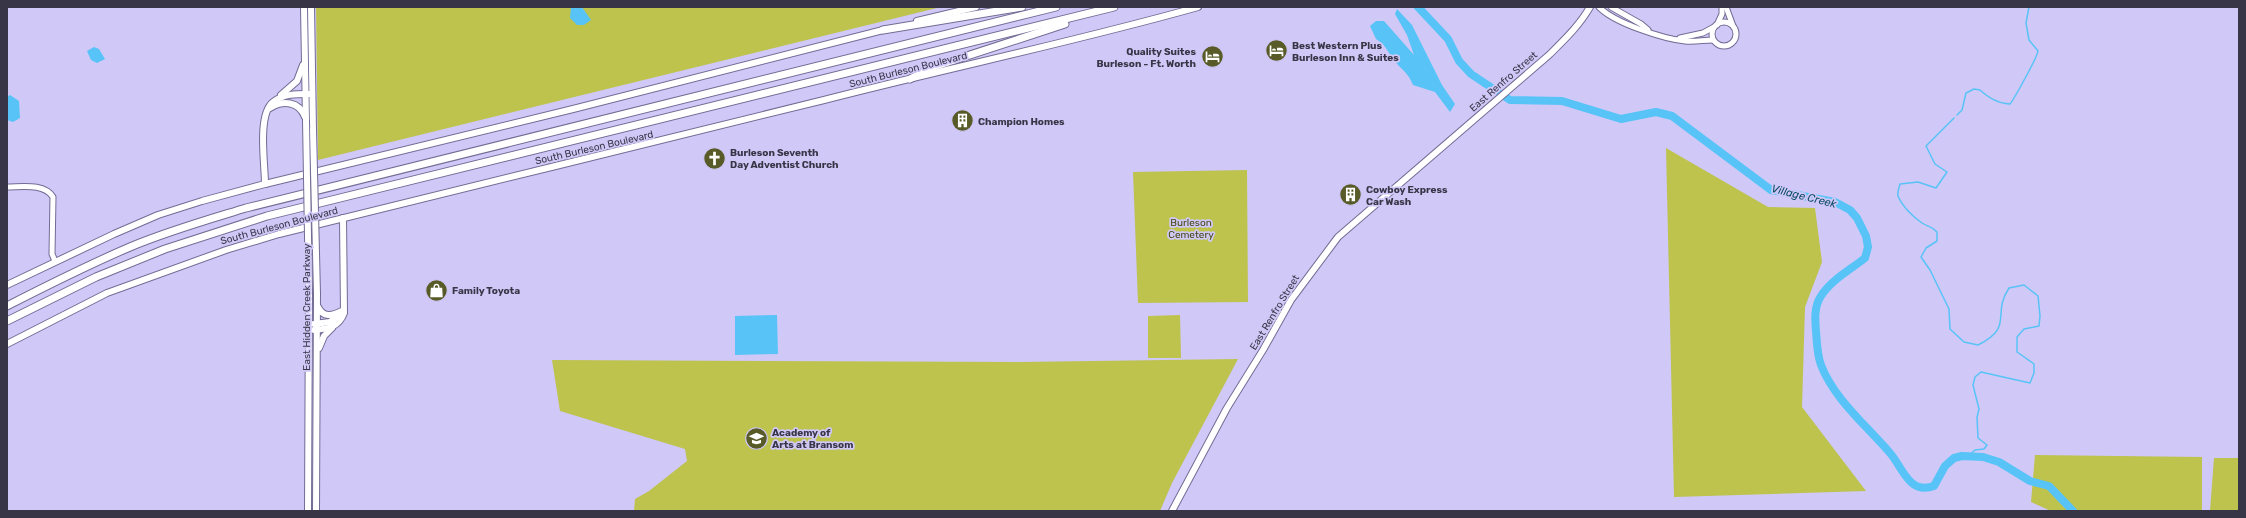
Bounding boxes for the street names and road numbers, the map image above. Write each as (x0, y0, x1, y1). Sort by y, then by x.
street label: South Burleson Boulevard (848, 49, 968, 90)
street label: East Renfro Street (1467, 49, 1540, 114)
street label: South Burleson Boulevard (534, 128, 655, 167)
street label: South Burleson Boulevard (219, 204, 339, 247)
street label: East Hidden Creek Parkway (301, 243, 313, 371)
street label: East Renfro Street (1248, 273, 1302, 352)

